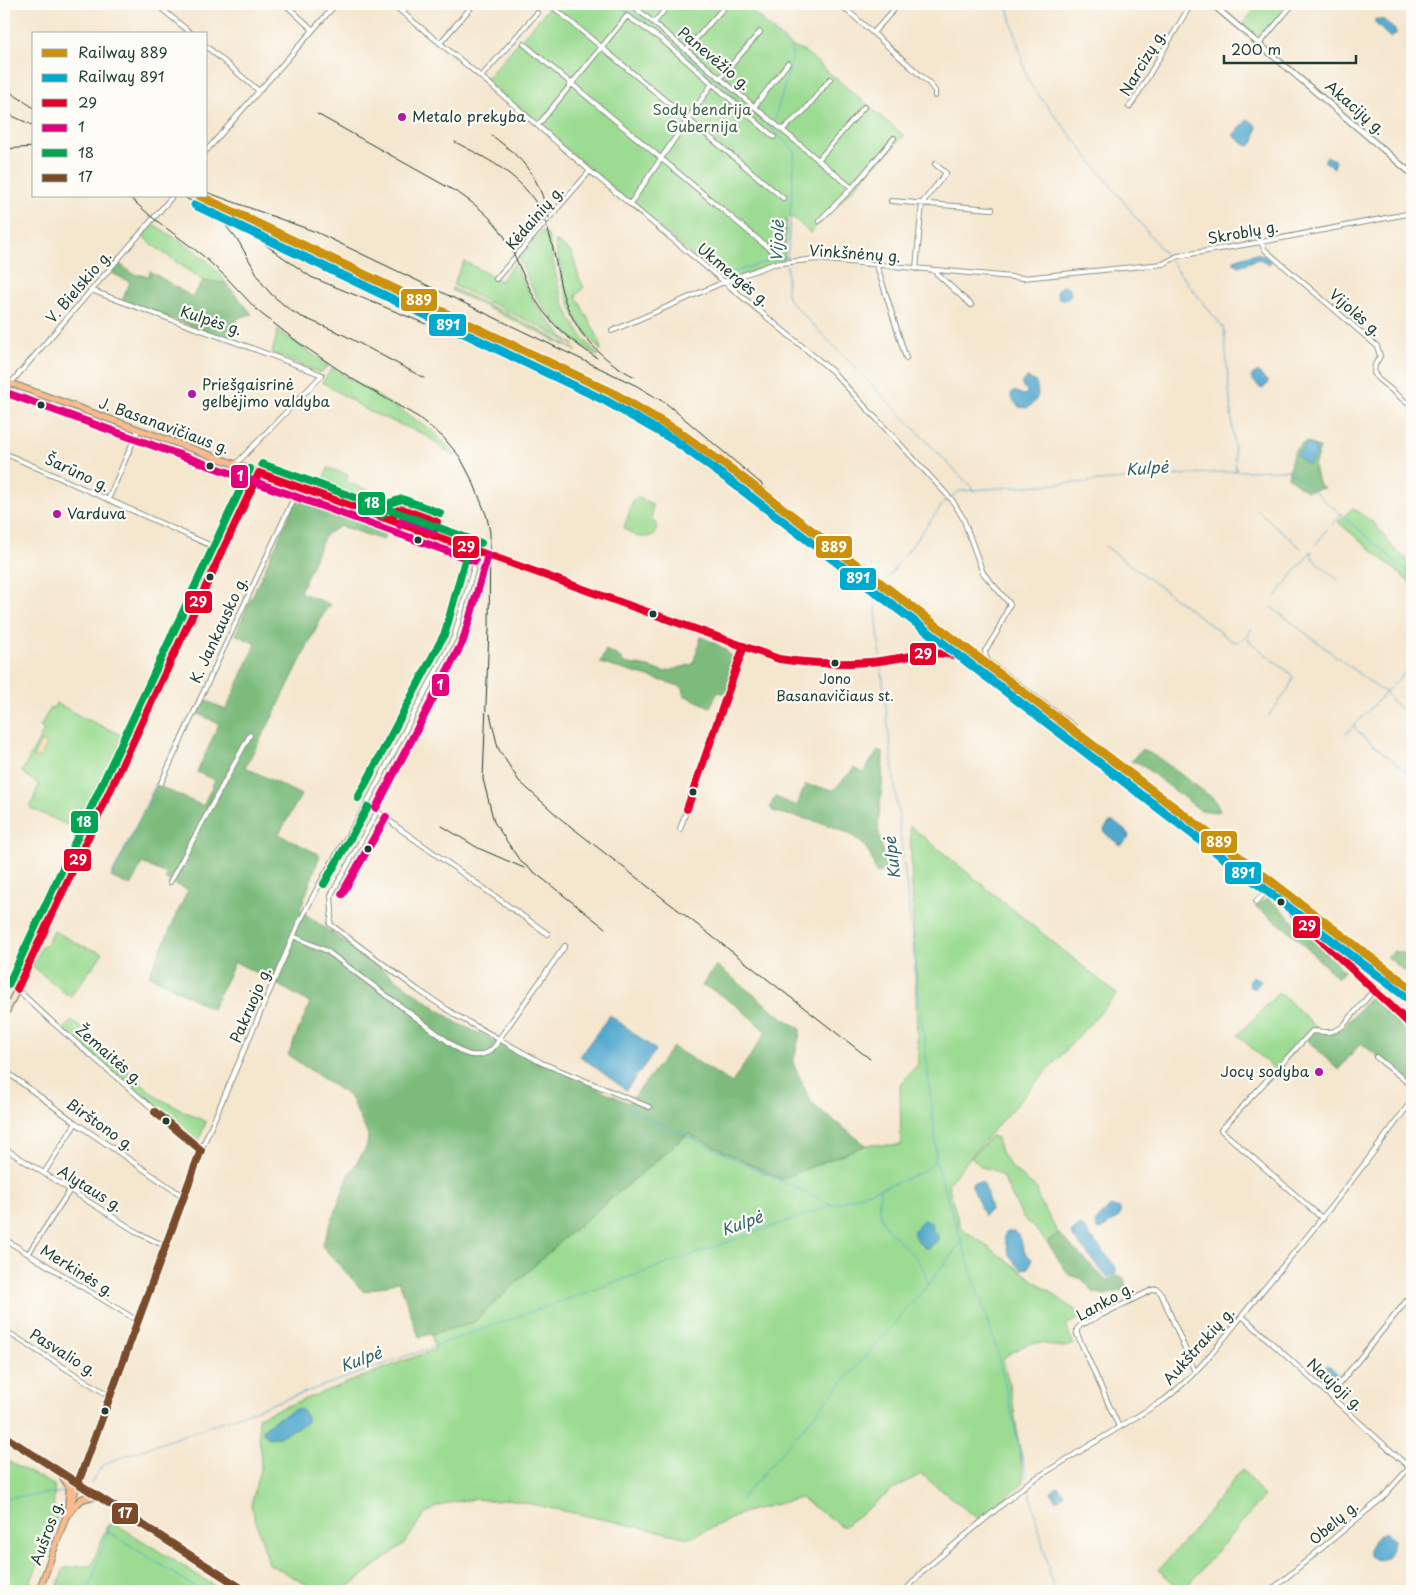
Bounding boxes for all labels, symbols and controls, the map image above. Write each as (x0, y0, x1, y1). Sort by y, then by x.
street label: Panevėžio g. (674, 21, 756, 95)
street label: Narcizų g. (1113, 25, 1171, 100)
legend (32, 32, 208, 198)
scale bar (1224, 32, 1356, 64)
text: 200 m (1231, 37, 1281, 60)
text: Railway 889 (78, 40, 167, 63)
text: Railway 891 (78, 64, 164, 87)
street label: Akacijų g. (1321, 74, 1391, 140)
text: 29 (78, 90, 97, 113)
park label: Sodų bendrija Gubernija (653, 97, 752, 137)
place label: Metalo prekyba (412, 104, 526, 127)
marker: Metalo prekyba (396, 111, 408, 123)
text: 1 (78, 114, 85, 137)
text: 18 (78, 140, 94, 163)
text: 17 (78, 164, 93, 187)
street label: Kėdainių g. (499, 180, 568, 254)
street label: Skroblų g. (1205, 214, 1280, 249)
water label: Vijolė (763, 218, 789, 263)
street label: Ukmergės g. (692, 236, 775, 311)
street label: Vinkšnėnų g. (808, 238, 902, 267)
street label: V. Bielskio g. (40, 244, 116, 328)
street label: Vijolės g. (1325, 283, 1387, 341)
line badge: 889 (400, 288, 438, 312)
text: 889 (406, 289, 432, 310)
street label: Kulpės g. (178, 299, 245, 340)
line badge: 891 (428, 313, 467, 337)
text: 891 (436, 314, 460, 335)
place label: Priešgaisrinė gelbėjimo valdyba (202, 372, 331, 412)
marker: Priešgaisrinė gelbėjimo valdyba (186, 388, 198, 400)
street label: J. Basanavičiaus g. (96, 390, 233, 459)
unlabelled marker (36, 400, 46, 410)
street label: Šarūno g. (42, 447, 114, 497)
water label: Kulpė (1125, 453, 1170, 480)
unlabelled marker (205, 461, 215, 471)
line badge: 1 (230, 464, 249, 489)
text: 1 (237, 465, 244, 486)
line badge: 18 (357, 491, 386, 516)
text: 18 (364, 492, 380, 513)
place label: Varduva (67, 501, 127, 524)
marker: Varduva (51, 508, 63, 520)
unlabelled marker (413, 535, 423, 545)
line badge: 29 (452, 535, 480, 559)
line badge: 889 (815, 535, 853, 559)
text: 29 (457, 536, 475, 557)
text: 889 (821, 536, 847, 557)
line badge: 891 (839, 567, 877, 591)
text: 891 (846, 567, 870, 588)
street label: K. Jankausko g. (183, 572, 252, 687)
unlabelled marker (205, 572, 215, 582)
line badge: 29 (184, 590, 213, 614)
text: 29 (189, 591, 207, 612)
unlabelled marker (648, 609, 658, 619)
line badge: 29 (909, 642, 937, 666)
text: 29 (914, 643, 932, 664)
marker: Jono Basanavičiaus st. (830, 658, 840, 668)
place label: Jono Basanavičiaus st. (776, 668, 894, 706)
line badge: 1 (431, 673, 450, 697)
text: 1 (437, 674, 444, 695)
unlabelled marker (688, 787, 698, 797)
line badge: 18 (70, 810, 99, 834)
text: 18 (76, 811, 92, 832)
line badge: 889 (1200, 830, 1238, 854)
text: 889 (1206, 831, 1232, 852)
water label: Kulpė (876, 834, 906, 881)
unlabelled marker (363, 844, 373, 854)
line badge: 29 (63, 848, 92, 872)
text: 29 (69, 849, 87, 870)
line badge: 891 (1224, 861, 1262, 885)
text: 891 (1231, 862, 1255, 883)
unlabelled marker (1276, 897, 1286, 907)
line badge: 29 (1292, 915, 1321, 939)
text: 29 (1298, 915, 1316, 936)
street label: Pakruojo g. (223, 963, 276, 1046)
street label: Žemaitės g. (71, 1018, 149, 1090)
place label: Jocų sodyba (1220, 1059, 1310, 1082)
marker: Jocų sodyba (1313, 1066, 1325, 1078)
street label: Birštono g. (62, 1092, 140, 1156)
unlabelled marker (161, 1116, 171, 1126)
street label: Alytaus g. (54, 1159, 128, 1217)
water label: Kulpė (718, 1203, 767, 1241)
street label: Merkinės g. (36, 1238, 119, 1302)
street label: Lanko g. (1071, 1275, 1137, 1326)
street label: Aukštrakių g. (1157, 1301, 1239, 1389)
street label: Pasvalio g. (26, 1322, 102, 1381)
water label: Kulpė (337, 1339, 386, 1377)
street label: Naujoji g. (1303, 1352, 1369, 1416)
unlabelled marker (100, 1406, 110, 1416)
street label: Obelų g. (1303, 1494, 1363, 1549)
street label: Aušros g. (23, 1497, 68, 1568)
line badge: 17 (111, 1502, 139, 1525)
text: 17 (118, 1502, 133, 1523)

